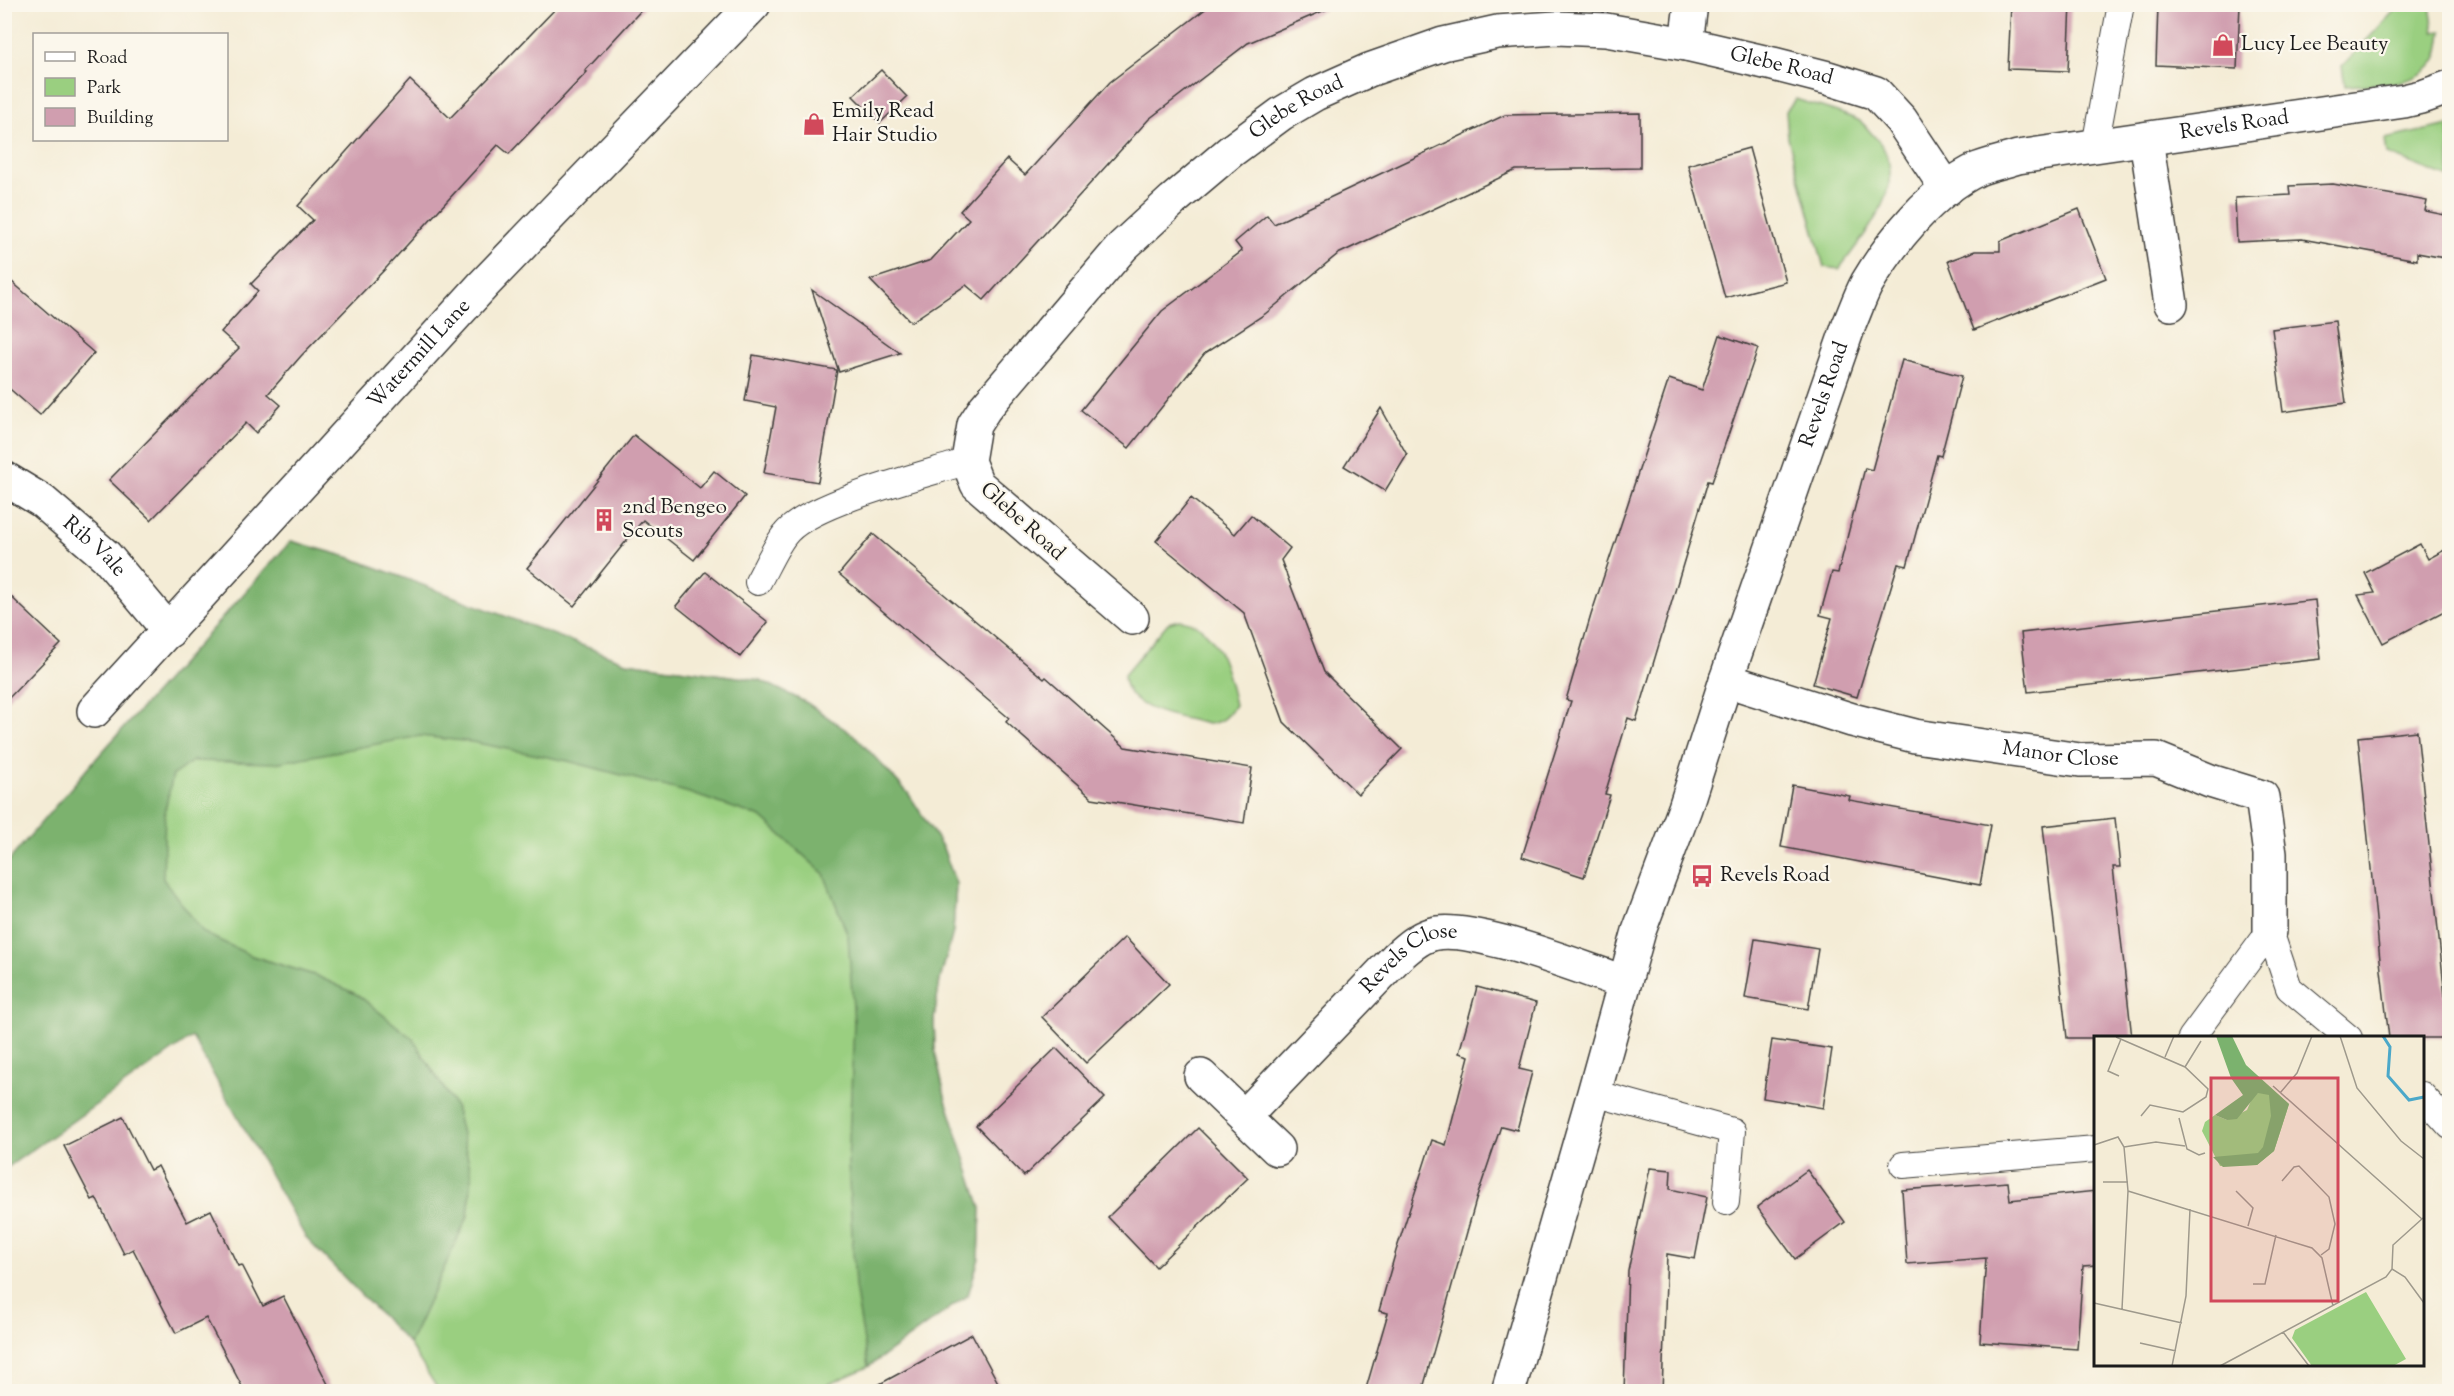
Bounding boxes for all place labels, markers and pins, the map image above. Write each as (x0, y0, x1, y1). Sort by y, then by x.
place label: Lucy Lee Beauty (2241, 30, 2389, 60)
shop icon: Lucy Lee Beauty (2210, 32, 2236, 58)
place label: Emily Read Hair Studio (832, 97, 938, 151)
shop icon: Emily Read Hair Studio (801, 111, 827, 137)
place label: 2nd Bengeo Scouts (622, 493, 727, 547)
building icon: 2nd Bengeo Scouts (591, 507, 617, 533)
place label: Revels Road (1720, 861, 1830, 891)
bus stop icon: Revels Road (1689, 863, 1715, 889)

